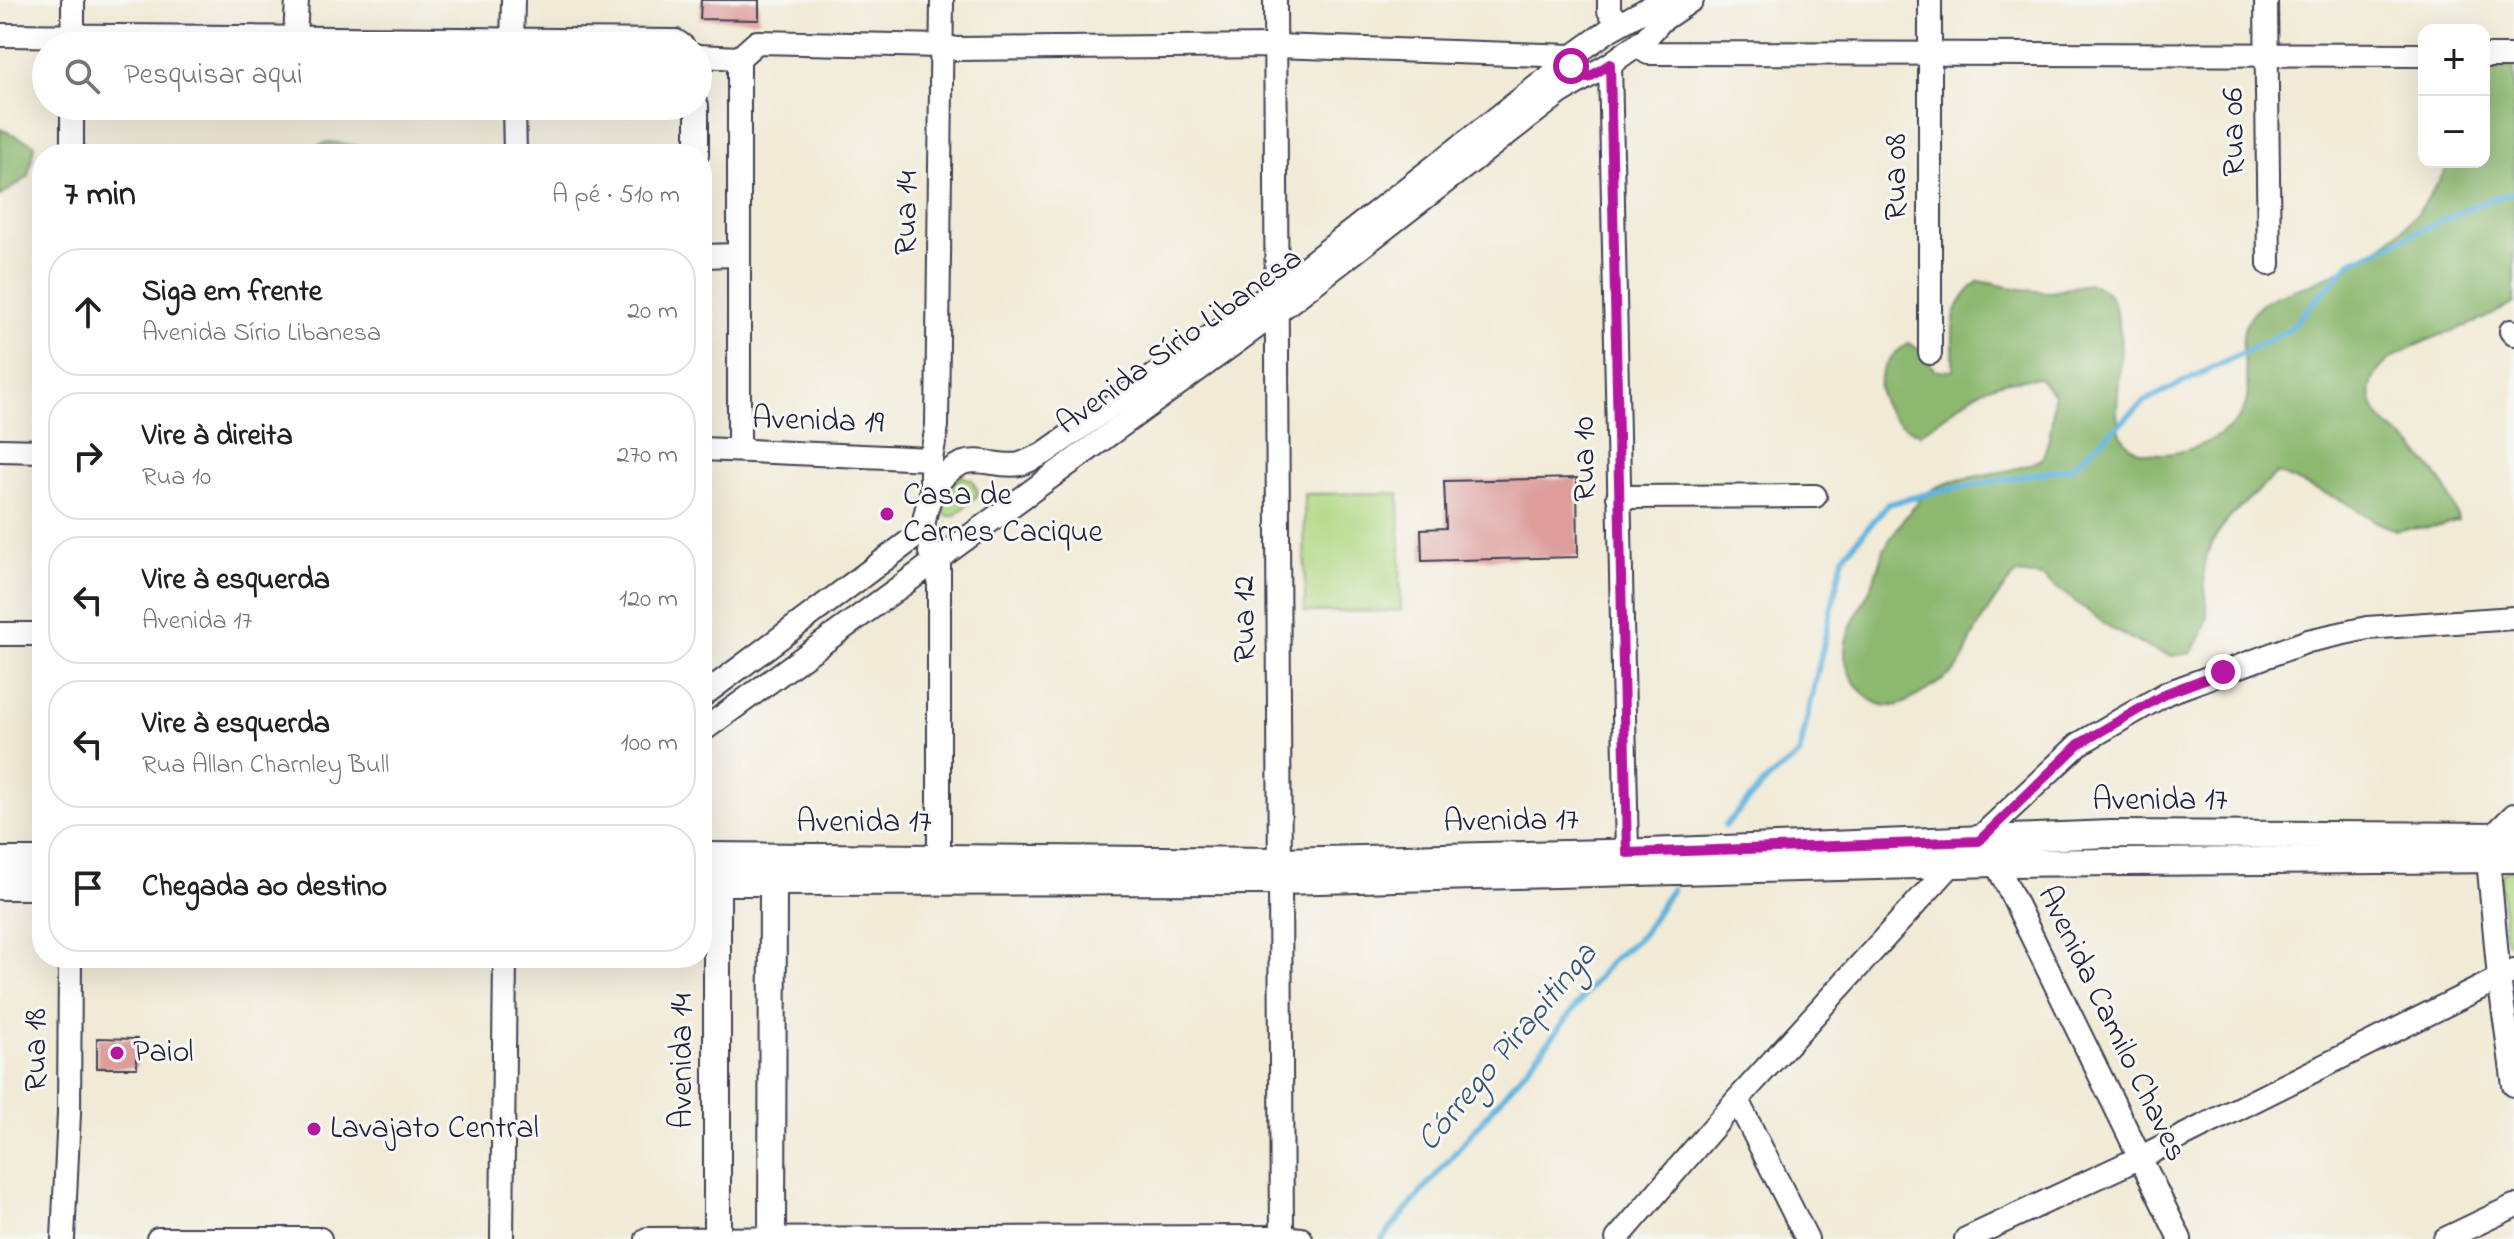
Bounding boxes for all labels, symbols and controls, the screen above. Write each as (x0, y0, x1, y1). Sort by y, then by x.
map controls (2418, 24, 2490, 168)
button: + (2418, 24, 2490, 96)
search box (32, 32, 712, 120)
route start (1553, 48, 1589, 84)
icon: search (60, 54, 104, 98)
text: Pesquisar aqui (124, 54, 303, 98)
street label: Rua 06 (2211, 87, 2259, 177)
button: − (2418, 96, 2490, 168)
street label: Rua 08 (1874, 133, 1921, 221)
street label: Rua 14 (884, 170, 932, 256)
text: 7 min (64, 171, 136, 221)
text: A pé · 510 m (552, 177, 680, 215)
street label: Avenida Sírio Libanesa (1047, 237, 1313, 447)
text: Siga em frente (142, 271, 322, 315)
icon: ahead (66, 290, 110, 334)
text: 20 m (627, 293, 678, 331)
text: Avenida Sírio Libanesa (142, 315, 381, 353)
street label: Avenida 19 (751, 396, 885, 448)
text: Vire à direita (142, 415, 293, 459)
street label: Rua 10 (1562, 416, 1610, 502)
icon: right (66, 434, 110, 478)
text: 270 m (616, 437, 678, 475)
text: Rua 10 (142, 459, 211, 497)
place label: Casa de Carnes Cacique (903, 473, 1104, 557)
marker: Casa de Carnes Cacique (878, 505, 896, 523)
text: Vire à esquerda (142, 559, 330, 603)
street label: Rua 12 (1222, 575, 1270, 663)
icon: left (66, 578, 110, 622)
text: 120 m (619, 581, 678, 619)
text: Avenida 17 (142, 603, 252, 641)
route end (2205, 654, 2241, 690)
text: Vire à esquerda (142, 703, 330, 747)
icon: left (66, 722, 110, 766)
text: 100 m (621, 725, 678, 763)
text: Rua Allan Charnley Bull (142, 747, 389, 785)
street label: Avenida 17 (2092, 778, 2228, 825)
street label: Avenida 17 (1443, 797, 1579, 847)
street label: Avenida 17 (796, 800, 932, 847)
icon: arrive (66, 866, 110, 910)
text: Chegada ao destino (142, 866, 387, 910)
street label: Avenida Camilo Chaves (2024, 878, 2198, 1170)
water label: Córrego Pirapitinga (1405, 932, 1611, 1163)
street label: Avenida 14 (660, 993, 707, 1129)
street label: Rua 18 (14, 1008, 61, 1092)
place label: Paiol (133, 1030, 194, 1077)
marker: Paiol (108, 1044, 126, 1062)
place label: Lavajato Central (330, 1106, 539, 1153)
marker: Lavajato Central (305, 1120, 323, 1138)

